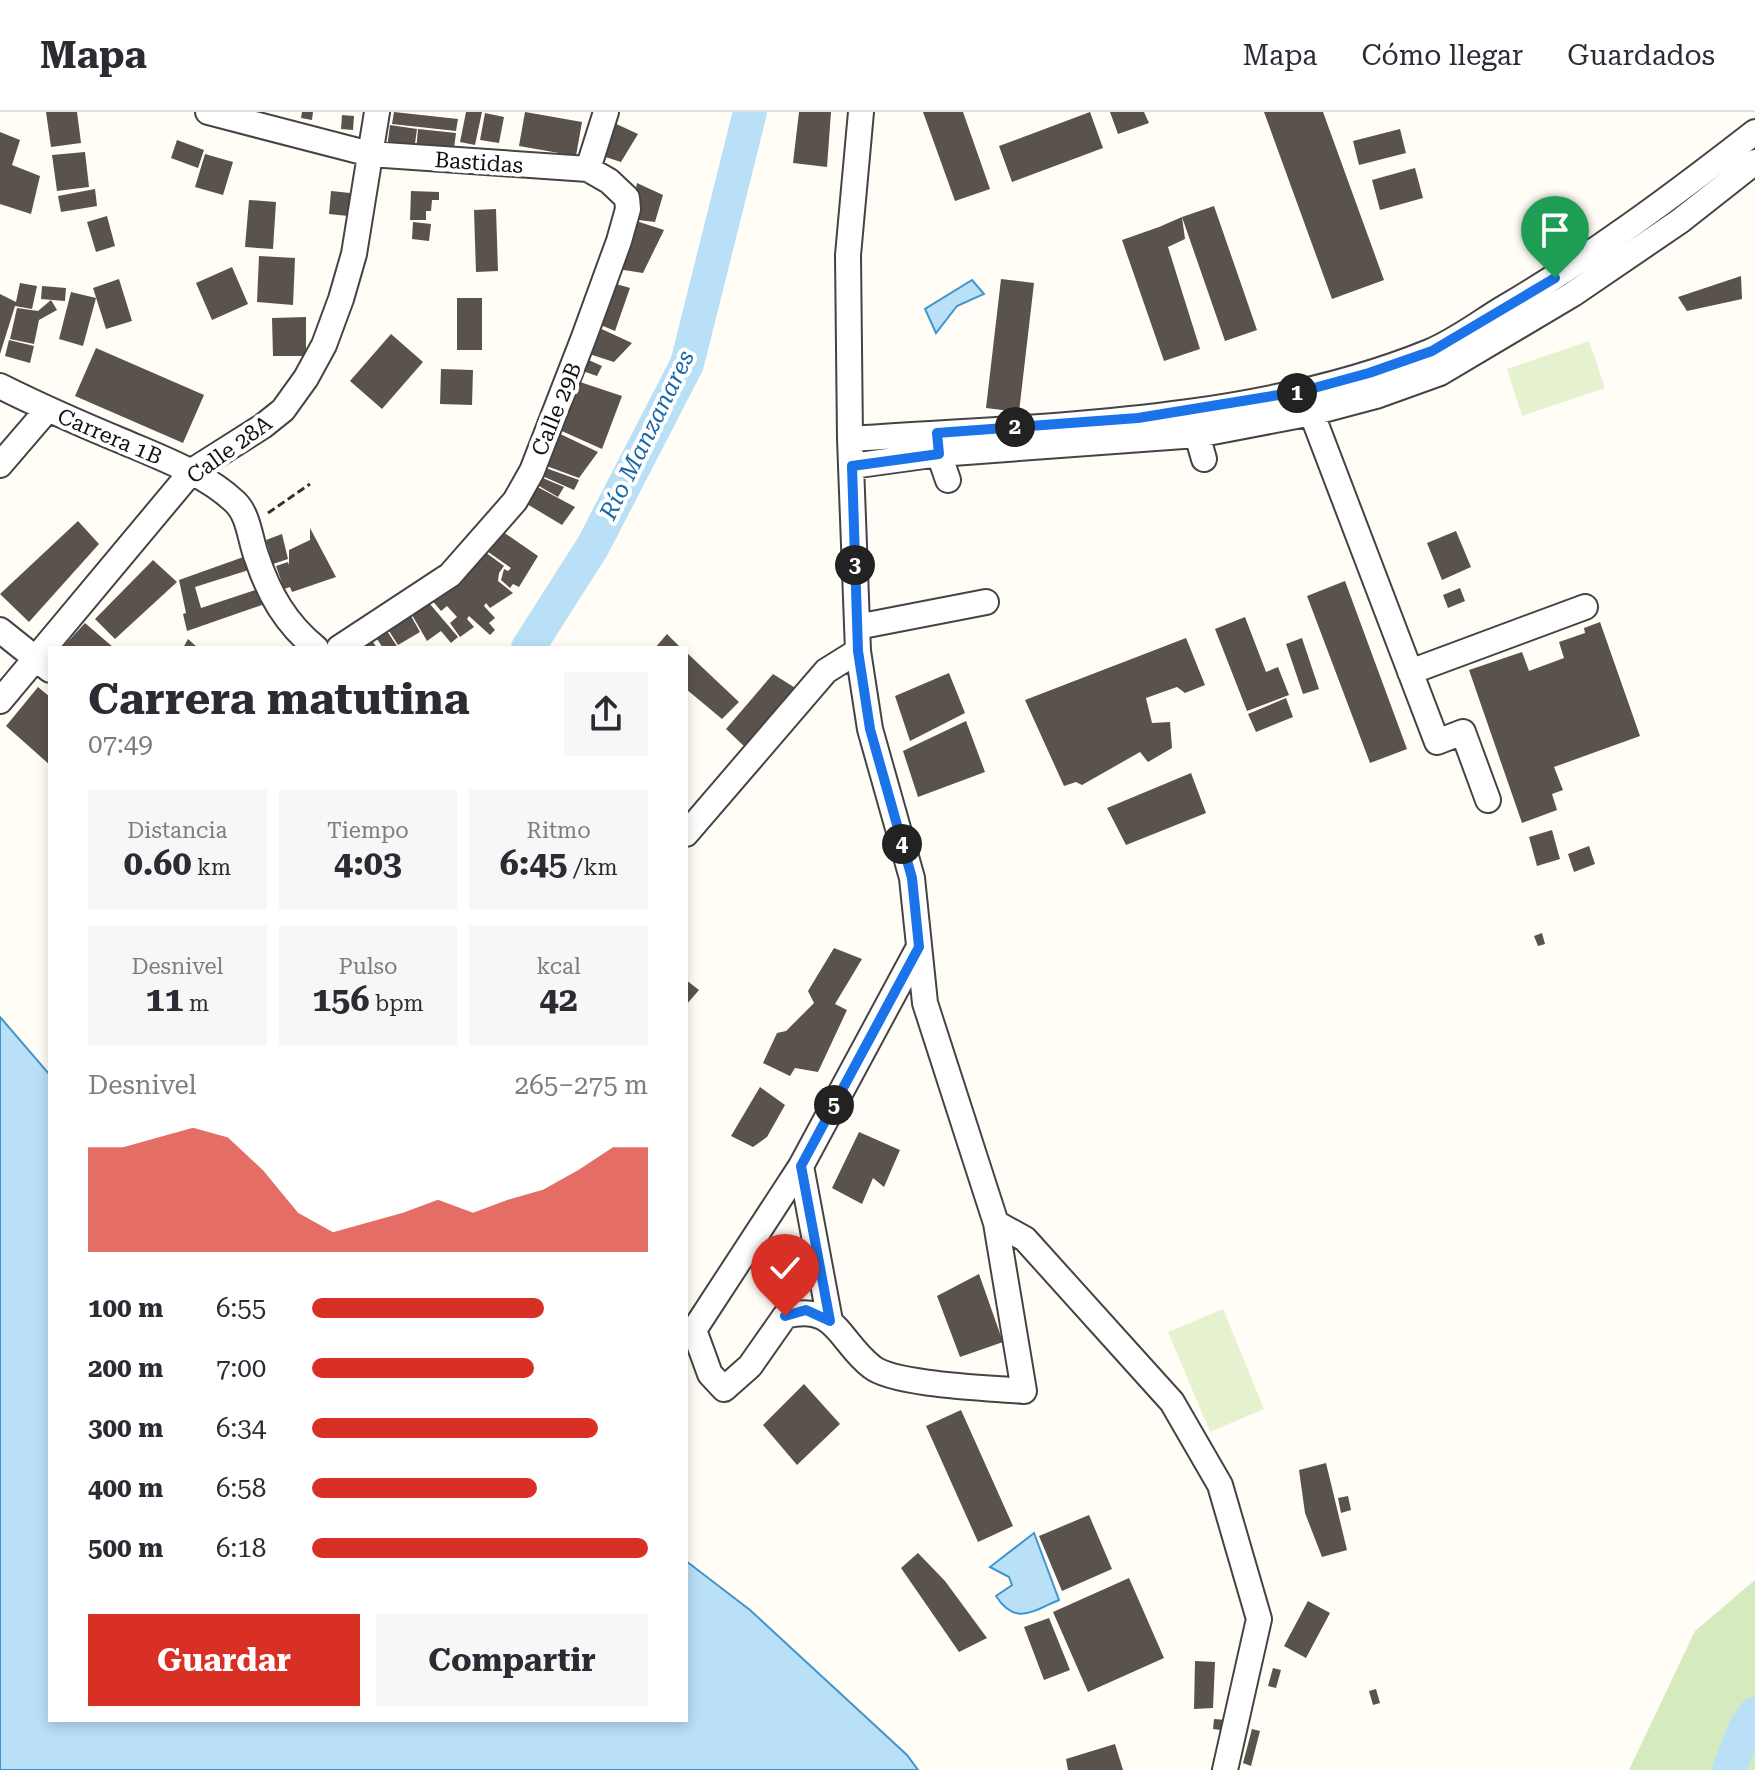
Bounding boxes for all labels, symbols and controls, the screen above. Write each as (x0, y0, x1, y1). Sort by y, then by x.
text: Mapa (40, 33, 147, 77)
text: Mapa (1243, 39, 1317, 72)
text: Cómo llegar (1361, 39, 1523, 72)
text: Guardados (1567, 39, 1715, 72)
street label: Bastidas (434, 147, 524, 178)
pin (1521, 196, 1589, 278)
icon: arrive (1533, 208, 1577, 252)
water label: Río Manzanares (593, 346, 700, 525)
street label: Calle 29B (526, 359, 586, 459)
pin: 1 (1277, 373, 1317, 413)
text: 1 (1291, 380, 1303, 405)
street label: Carrera 1B (54, 403, 166, 470)
pin: 2 (995, 407, 1035, 447)
street label: Calle 28A (182, 410, 277, 489)
text: 2 (1009, 414, 1021, 439)
pin: 3 (835, 545, 875, 585)
text: 3 (849, 552, 861, 577)
button: share (564, 672, 648, 756)
text: Carrera matutina (88, 673, 470, 725)
text: 07:49 (88, 729, 153, 759)
text: Distancia (127, 818, 227, 843)
text: Tiempo (327, 818, 409, 843)
text: Ritmo (527, 818, 591, 843)
pin: 4 (882, 824, 922, 864)
text: 4 (896, 831, 908, 856)
text: 0.60 (124, 843, 191, 883)
text: 4:03 (334, 843, 402, 883)
text: 6:45 (500, 843, 568, 883)
text: km (191, 855, 231, 880)
text: /km (568, 855, 618, 880)
text: Desnivel (131, 954, 223, 979)
text: Pulso (339, 954, 397, 979)
text: kcal (537, 954, 581, 979)
text: 11 (145, 979, 184, 1019)
text: 156 (312, 979, 369, 1019)
text: 42 (540, 979, 578, 1019)
text: m (184, 991, 209, 1016)
text: bpm (369, 991, 424, 1016)
text: Desnivel (88, 1070, 197, 1100)
text: 265–275 m (515, 1070, 648, 1100)
pin: 5 (814, 1085, 854, 1125)
text: 5 (828, 1092, 840, 1117)
pin (751, 1234, 819, 1316)
icon: check (763, 1246, 807, 1290)
text: 100 m (88, 1293, 163, 1323)
text: 6:55 (216, 1293, 266, 1323)
text: 200 m (88, 1353, 163, 1383)
text: 7:00 (216, 1353, 266, 1383)
text: 300 m (88, 1413, 163, 1443)
text: 6:34 (216, 1413, 266, 1443)
text: 400 m (88, 1473, 163, 1503)
text: 6:58 (216, 1473, 266, 1503)
text: 500 m (88, 1533, 163, 1563)
text: 6:18 (216, 1533, 266, 1563)
button: Guardar (88, 1614, 360, 1706)
button: Compartir (376, 1614, 648, 1706)

